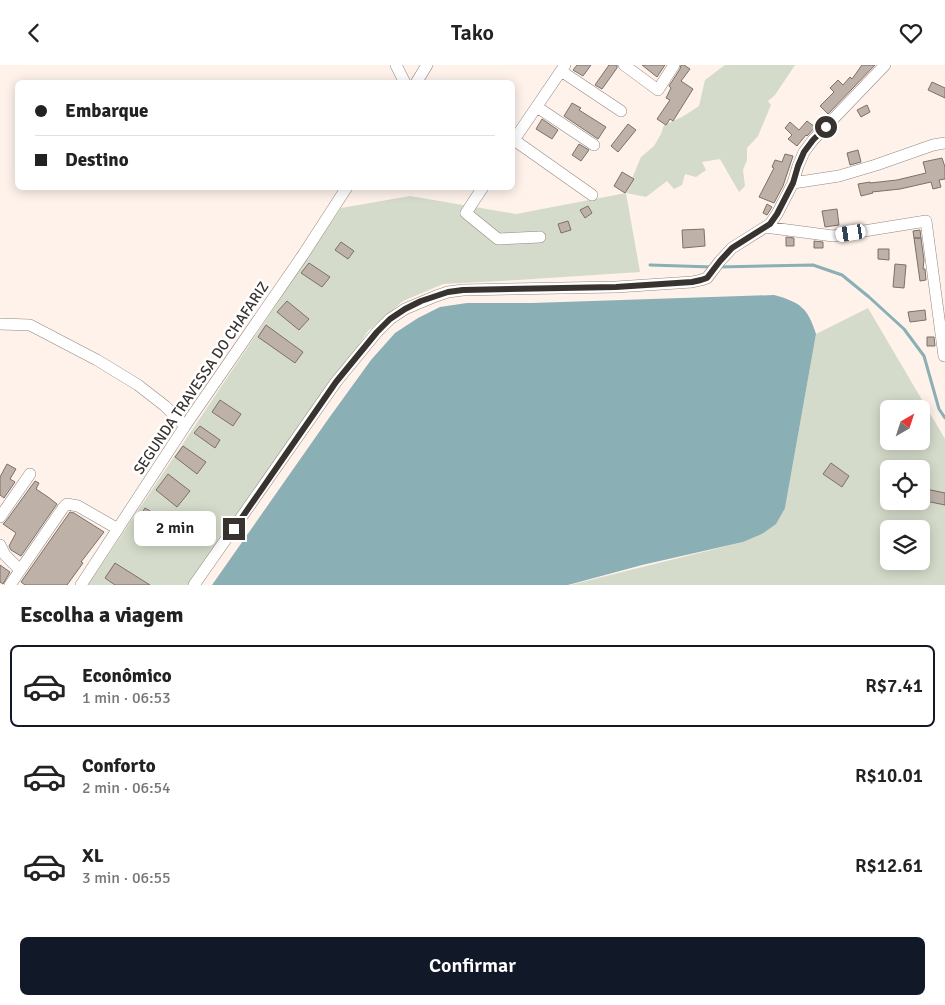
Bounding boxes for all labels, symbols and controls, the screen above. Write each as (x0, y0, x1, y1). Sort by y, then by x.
icon: back (20, 19, 48, 47)
text: Tako (451, 19, 494, 46)
icon: heart (897, 19, 925, 47)
text: Embarque (65, 99, 149, 123)
route start (815, 116, 837, 138)
text: Destino (65, 148, 129, 172)
car (835, 223, 866, 243)
street label: SEGUNDA TRAVESSA DO CHAFARIZ (130, 278, 272, 478)
north arrow (880, 400, 930, 450)
map controls (880, 400, 930, 570)
button: locate (880, 460, 930, 510)
callout: 2 min (134, 511, 216, 547)
text: 2 min (156, 518, 194, 538)
route end (223, 518, 245, 540)
button: layers (880, 520, 930, 570)
text: Escolha a viagem (20, 601, 184, 628)
icon: car (22, 664, 67, 709)
text: Econômico (82, 664, 172, 688)
text: R$7.41 (865, 674, 923, 698)
text: 1 min · 06:53 (82, 688, 171, 708)
icon: car (22, 754, 67, 799)
text: Conforto (82, 754, 156, 778)
text: R$10.01 (855, 764, 923, 788)
text: 2 min · 06:54 (82, 778, 171, 798)
icon: car (22, 844, 67, 889)
text: XL (82, 844, 104, 868)
text: R$12.61 (855, 854, 923, 878)
text: 3 min · 06:55 (82, 868, 171, 888)
button: Confirmar (20, 937, 925, 995)

